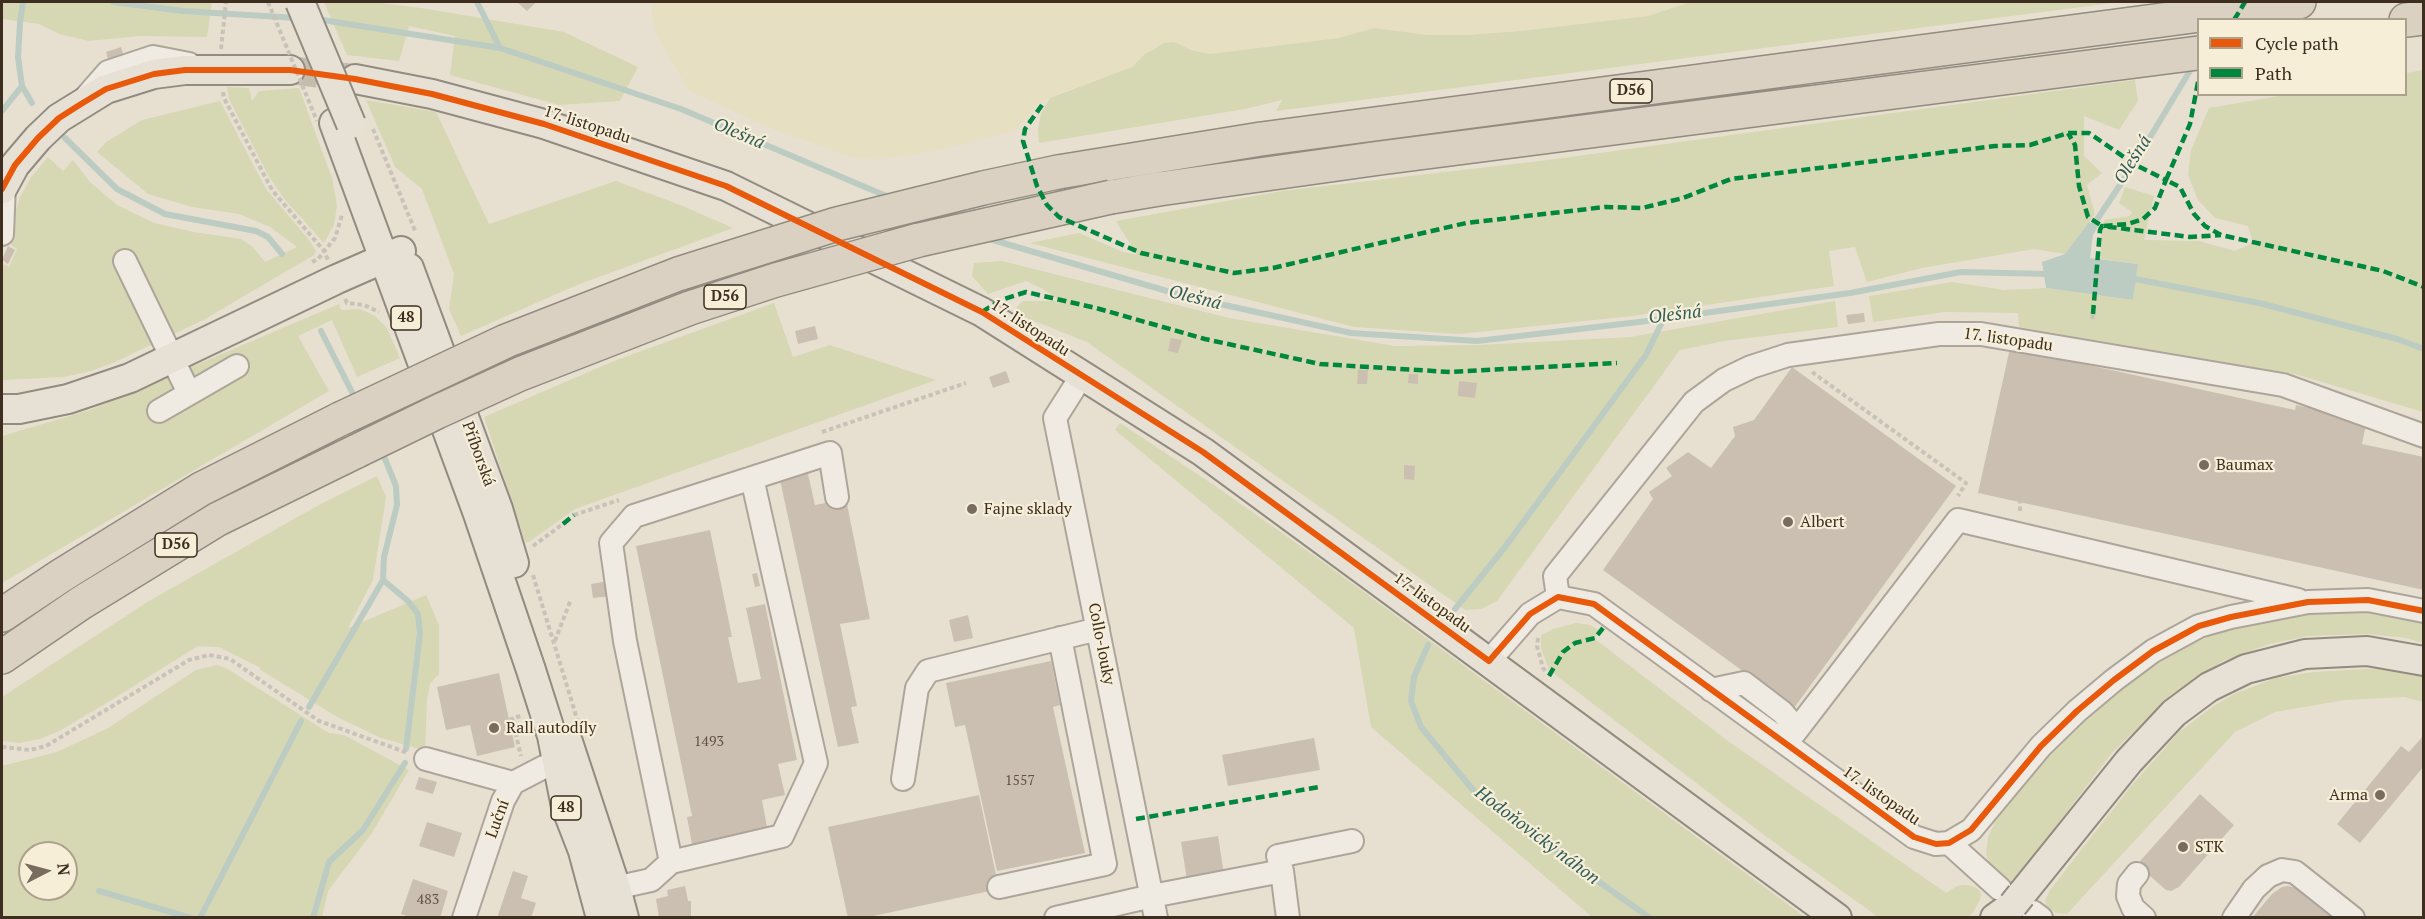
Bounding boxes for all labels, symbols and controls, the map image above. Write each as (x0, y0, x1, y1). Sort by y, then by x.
legend (2197, 18, 2407, 96)
text: Cycle path (2255, 31, 2339, 55)
text: Path (2255, 61, 2292, 85)
road number: D56 (1610, 79, 1652, 103)
street label: 17. listopadu (541, 102, 633, 148)
water label: Olešná (710, 114, 768, 154)
water label: Olešná (2110, 132, 2156, 188)
water label: Olešná (1166, 281, 1224, 315)
road number: D56 (704, 285, 746, 309)
street label: 17. listopadu (987, 295, 1073, 361)
water label: Olešná (1647, 301, 1703, 329)
road number: 48 (391, 306, 421, 330)
street label: 17. listopadu (1962, 324, 2054, 356)
street label: Příborská (457, 419, 499, 489)
place label: Baumax (2216, 455, 2273, 475)
marker: Baumax (2197, 458, 2211, 472)
place label: Fajne sklady (984, 499, 1072, 519)
marker: Fajne sklady (965, 502, 979, 516)
place label: Albert (1800, 512, 1845, 532)
marker: Albert (1781, 515, 1795, 529)
road number: D56 (155, 533, 197, 557)
street label: 17. listopadu (1390, 569, 1474, 637)
street label: Collo-louky (1084, 601, 1118, 687)
place label: Rall autodíly (506, 718, 596, 738)
marker: Rall autodíly (487, 721, 501, 735)
house number: 1493 (694, 734, 724, 750)
street label: 17. listopadu (1838, 762, 1924, 830)
house number: 1557 (1005, 773, 1035, 789)
water label: Hodoňovický náhon (1470, 782, 1604, 890)
place label: Arma (2329, 785, 2368, 805)
marker: Arma (2373, 788, 2387, 802)
road number: 48 (551, 796, 581, 820)
street label: Luční (482, 797, 514, 841)
place label: STK (2195, 837, 2224, 857)
marker: STK (2176, 840, 2190, 854)
north arrow (18, 841, 78, 901)
text: N (52, 862, 75, 877)
house number: 483 (417, 892, 439, 908)

